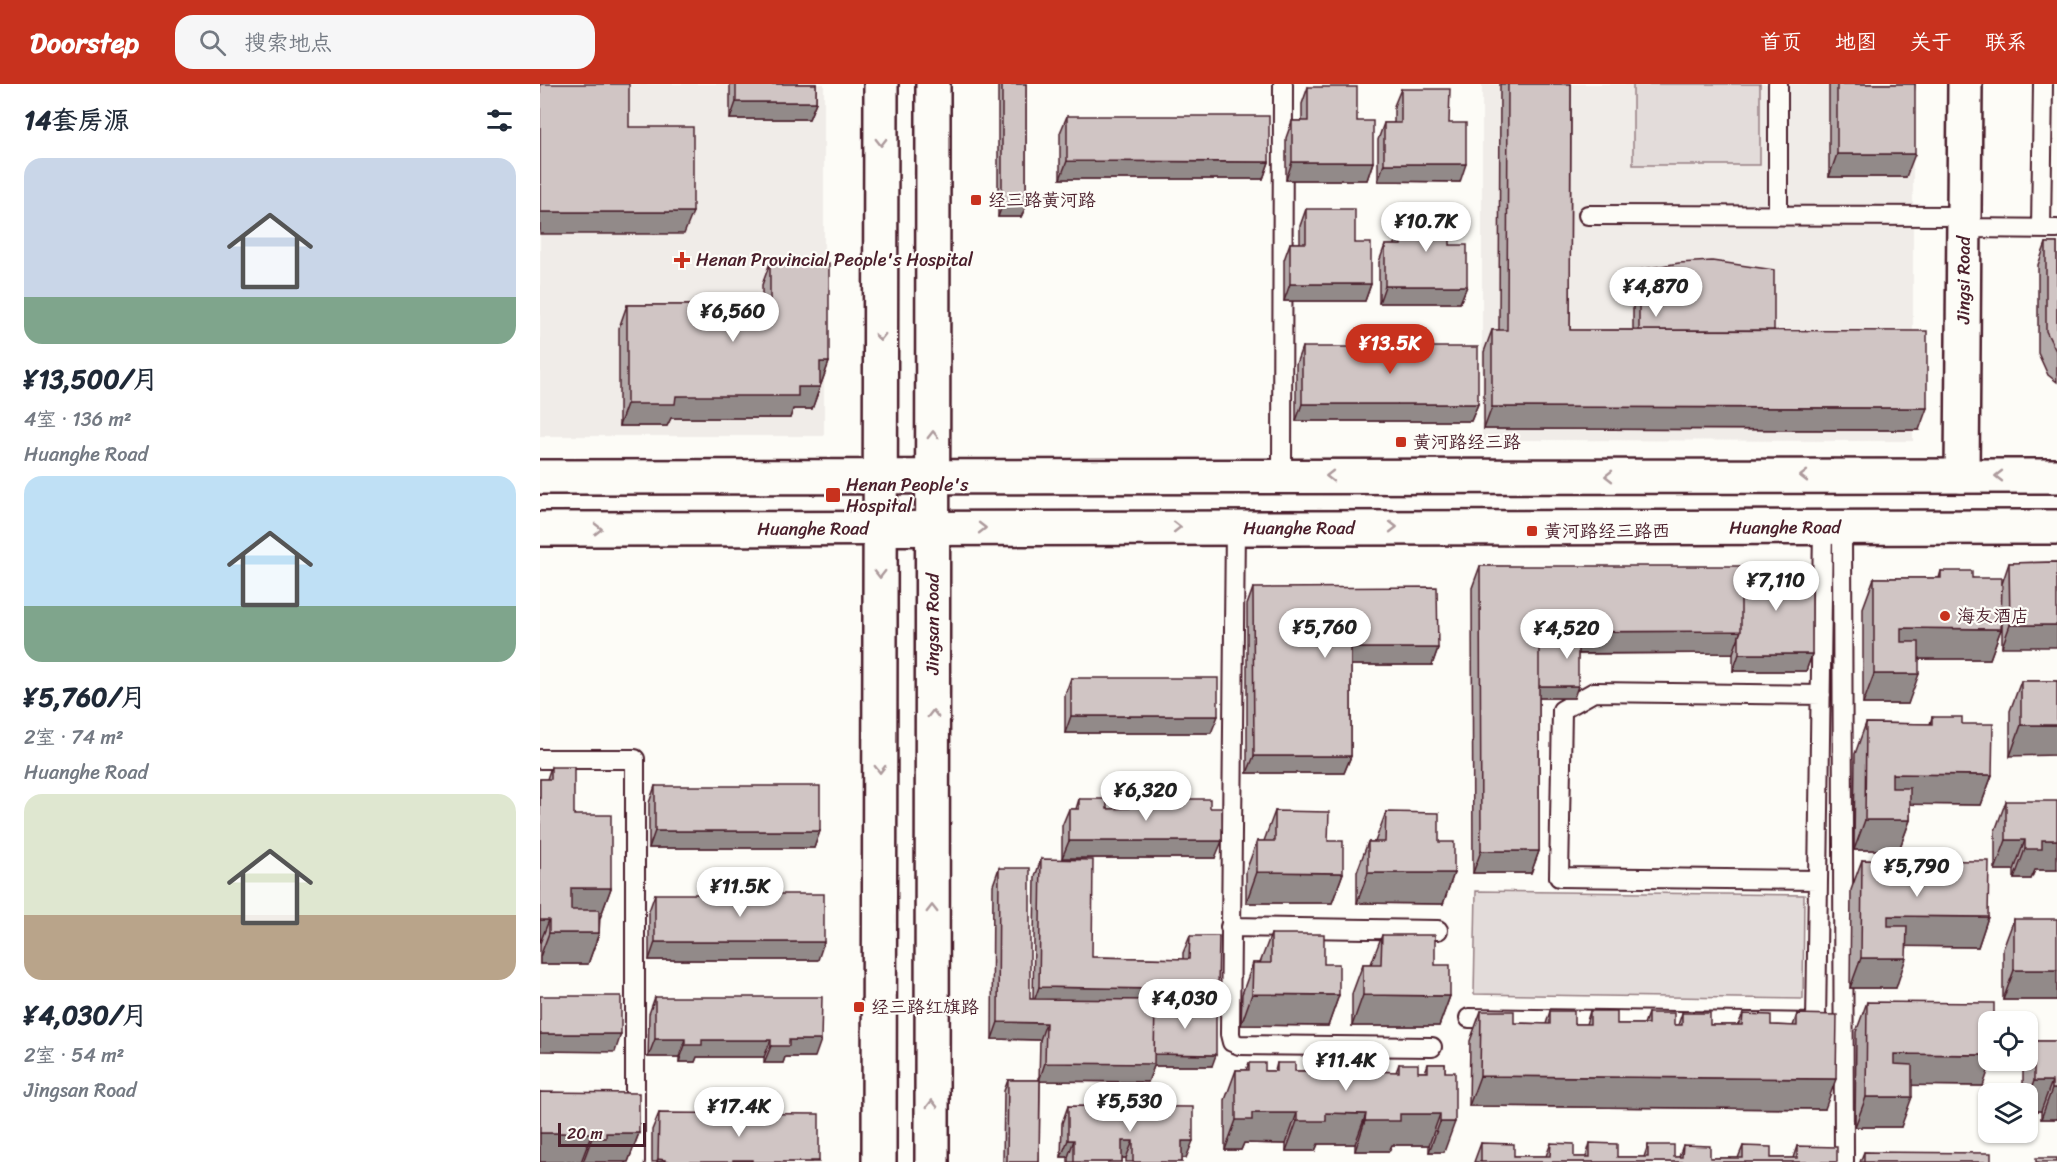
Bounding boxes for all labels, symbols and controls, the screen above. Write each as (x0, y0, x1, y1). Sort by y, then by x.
search box (175, 15, 595, 69)
text: Doorstep (30, 18, 139, 67)
text: 搜索地点 (244, 23, 332, 62)
text: 首页 (1760, 23, 1802, 61)
text: 地图 (1835, 23, 1877, 61)
text: 关于 (1910, 23, 1952, 61)
text: 联系 (1985, 23, 2027, 61)
icon: search (196, 26, 229, 59)
text: 14套房源 (24, 97, 129, 143)
icon: filters (483, 104, 516, 137)
one-way arrow (874, 138, 887, 147)
place label: 经三路黄河路 (988, 184, 1096, 216)
marker: 经三路黄河路 (969, 193, 983, 207)
icon: home (216, 197, 324, 305)
pin: ¥10.7K (1377, 202, 1475, 253)
text: ¥10.7K (1395, 204, 1457, 239)
street label: Jingsi Road (1947, 235, 1980, 325)
place label: Henan Provincial People's Hospital (696, 244, 974, 276)
marker: Henan Provincial People's Hospital (673, 251, 691, 269)
pin: ¥4,870 (1607, 267, 1705, 318)
text: ¥4,870 (1623, 269, 1689, 304)
pin: ¥6,560 (684, 292, 782, 343)
text: ¥6,560 (701, 294, 765, 329)
pin: ¥13.5K (1341, 324, 1439, 375)
text: ¥13.5K (1359, 326, 1421, 361)
one-way arrow (874, 333, 886, 342)
text: ¥13,500/月 (24, 356, 159, 402)
text: 4室 · 136 m² (24, 402, 132, 437)
place label: 黄河路经三路 (1413, 426, 1521, 458)
one-way arrow (927, 430, 939, 439)
marker: 黄河路经三路 (1394, 435, 1408, 449)
text: Huanghe Road (24, 437, 148, 472)
place label: Henan People's Hospital (846, 469, 969, 522)
one-way arrow (1325, 470, 1334, 482)
one-way arrow (1604, 470, 1613, 482)
one-way arrow (1799, 470, 1808, 482)
one-way arrow (1994, 470, 2003, 482)
marker: Henan People's Hospital (824, 486, 842, 504)
street label: Huanghe Road (1729, 511, 1842, 543)
street label: Huanghe Road (1243, 512, 1356, 544)
street label: Huanghe Road (757, 513, 870, 545)
icon: home (216, 515, 324, 623)
place label: 黄河路经三路西 (1544, 515, 1670, 547)
one-way arrow (1173, 521, 1182, 533)
one-way arrow (1389, 521, 1398, 533)
one-way arrow (978, 522, 987, 534)
one-way arrow (594, 523, 603, 535)
marker: 黄河路经三路西 (1525, 524, 1539, 538)
pin: ¥7,110 (1727, 561, 1825, 612)
text: ¥7,110 (1747, 563, 1805, 598)
one-way arrow (874, 570, 886, 579)
street label: Jingsan Road (916, 572, 949, 676)
place label: 海友酒店 (1957, 600, 2029, 632)
pin: ¥5,760 (1276, 608, 1374, 659)
pin: ¥4,520 (1518, 609, 1616, 660)
marker: 海友酒店 (1938, 609, 1952, 623)
text: ¥5,760 (1293, 610, 1357, 645)
text: ¥4,520 (1534, 611, 1600, 646)
text: ¥5,760/月 (24, 674, 146, 720)
one-way arrow (927, 709, 939, 718)
text: 2室 · 74 m² (24, 720, 124, 755)
text: Huanghe Road (24, 755, 148, 790)
one-way arrow (874, 765, 886, 774)
pin: ¥6,320 (1097, 771, 1195, 822)
text: ¥6,320 (1115, 773, 1178, 808)
icon: home (216, 833, 324, 941)
pin: ¥5,790 (1868, 847, 1966, 898)
text: ¥5,790 (1884, 849, 1950, 884)
pin: ¥11.5K (691, 867, 789, 918)
text: ¥11.5K (711, 869, 769, 904)
one-way arrow (926, 904, 938, 913)
pin: ¥4,030 (1136, 979, 1234, 1030)
text: ¥4,030 (1152, 981, 1218, 1016)
place label: 经三路红旗路 (871, 991, 979, 1023)
text: ¥4,030/月 (24, 992, 148, 1038)
marker: 经三路红旗路 (852, 1000, 866, 1014)
map controls (1978, 1011, 2038, 1143)
button: locate (1978, 1011, 2038, 1071)
text: 2室 · 54 m² (24, 1038, 124, 1073)
pin: ¥11.4K (1297, 1041, 1395, 1092)
text: ¥11.4K (1317, 1043, 1375, 1078)
text: Jingsan Road (24, 1073, 137, 1108)
pin: ¥5,530 (1081, 1082, 1179, 1133)
button: layers (1978, 1083, 2038, 1143)
text: ¥5,530 (1098, 1084, 1162, 1119)
pin: ¥17.4K (690, 1087, 788, 1138)
text: ¥17.4K (708, 1089, 770, 1124)
one-way arrow (926, 1099, 938, 1108)
text: 20 m (567, 1119, 603, 1148)
scale bar (558, 1120, 646, 1148)

